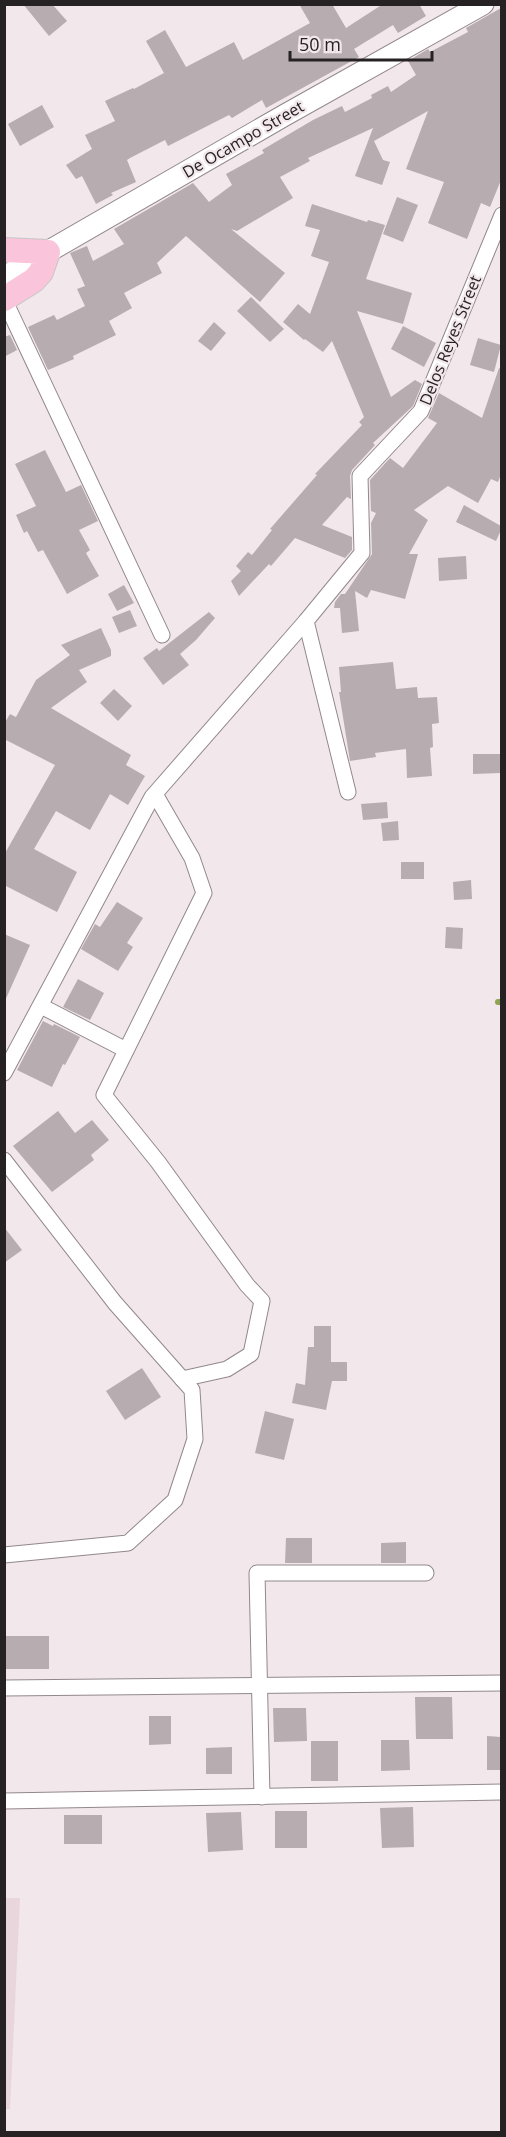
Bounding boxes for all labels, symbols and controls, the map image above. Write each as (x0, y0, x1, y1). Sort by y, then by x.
scale bar (290, 24, 432, 62)
text: 50 m (299, 32, 341, 56)
street label: De Ocampo Street (178, 95, 308, 183)
street label: Delos Reyes Street (414, 271, 486, 408)

